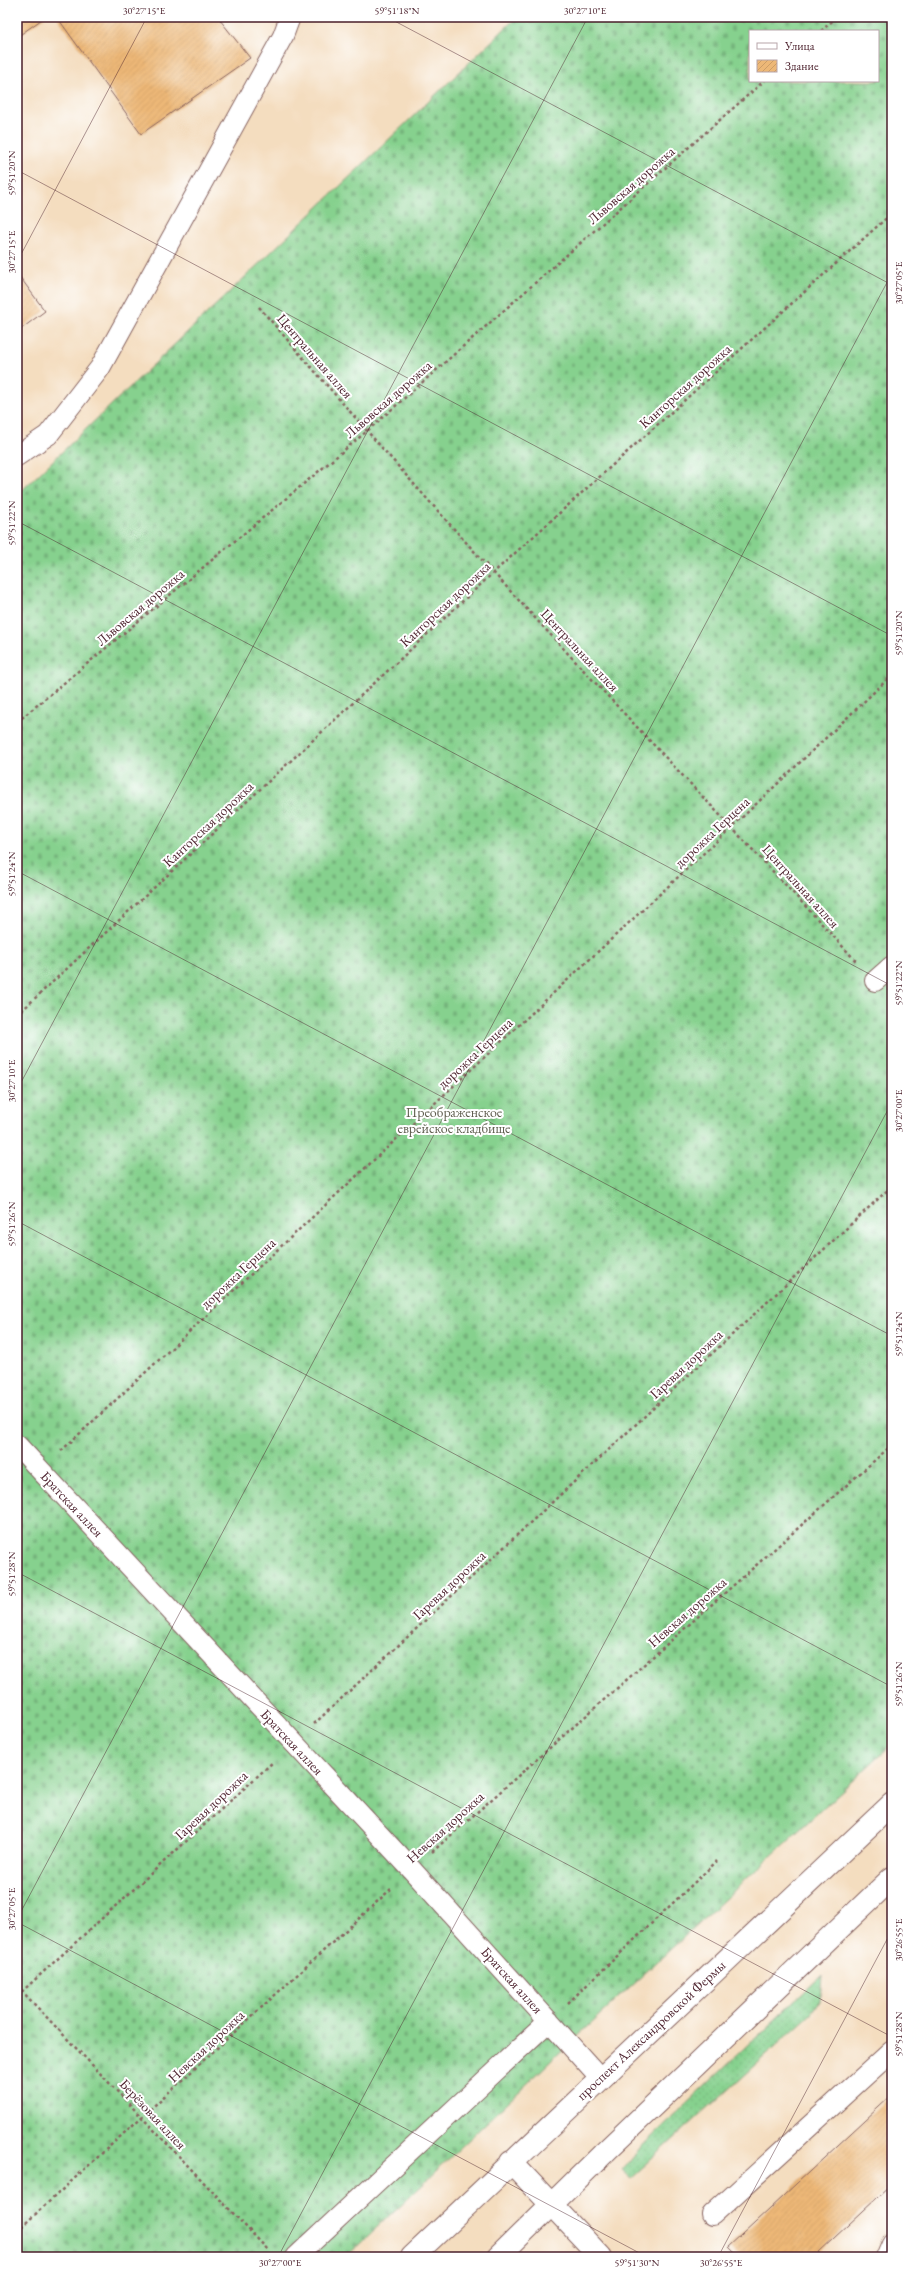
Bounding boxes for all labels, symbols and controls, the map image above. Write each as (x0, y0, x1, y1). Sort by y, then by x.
text: 30°27'15"E (123, 4, 166, 17)
text: 59°51'18"N (375, 4, 420, 17)
text: 30°27'10"E (564, 4, 607, 17)
legend (749, 30, 879, 82)
text: Улица (784, 38, 815, 54)
text: Здание (785, 58, 819, 74)
street label: Львовская дорожка (584, 142, 679, 228)
text: 59°51'20"N (5, 150, 18, 195)
text: 30°27'15"E (5, 230, 18, 273)
text: 30°27'05"E (892, 261, 905, 304)
street label: Центральная аллея (273, 310, 357, 402)
street label: Канторская дорожка (635, 340, 735, 432)
street label: Львовская дорожка (341, 356, 436, 442)
text: 59°51'22"N (5, 500, 18, 545)
street label: Канторская дорожка (396, 557, 494, 651)
street label: Львовская дорожка (92, 565, 188, 649)
street label: Центральная аллея (537, 605, 623, 695)
text: 59°51'20"N (892, 610, 905, 655)
street label: Канторская дорожка (159, 777, 257, 871)
street label: дорожка Герцена (671, 792, 754, 871)
street label: Центральная аллея (759, 840, 843, 932)
text: 59°51'24"N (5, 851, 18, 896)
text: 59°51'22"N (892, 960, 905, 1005)
street label: дорожка Герцена (434, 1013, 517, 1092)
text: 30°27'10"E (5, 1059, 18, 1102)
text: 30°27'00"E (892, 1089, 905, 1132)
park label: Преображенское еврейское кладбище (397, 1103, 511, 1137)
text: 59°51'26"N (5, 1201, 18, 1246)
street label: дорожка Герцена (197, 1233, 280, 1312)
text: 59°51'24"N (892, 1311, 905, 1356)
street label: Гаревая дорожка (646, 1325, 727, 1403)
street label: Братская аллея (37, 1467, 107, 1541)
street label: Гаревая дорожка (409, 1546, 490, 1624)
text: 59°51'28"N (5, 1551, 18, 1596)
street label: Невская дорожка (644, 1573, 730, 1651)
text: 59°51'26"N (892, 1661, 905, 1706)
street label: Братская аллея (257, 1705, 327, 1779)
street label: Гаревая дорожка (171, 1766, 252, 1844)
street label: Невская дорожка (402, 1787, 488, 1867)
text: 30°27'05"E (5, 1887, 18, 1930)
text: 30°26'55"E (892, 1918, 905, 1961)
street label: Братская аллея (477, 1943, 547, 2017)
street label: проспект Александровской Фермы (573, 1956, 730, 2104)
street label: Невская дорожка (164, 2006, 248, 2086)
text: 59°51'28"N (892, 2011, 905, 2056)
street label: Берёзовая аллея (116, 2075, 190, 2153)
text: 30°27'00"E (259, 2256, 302, 2269)
text: 59°51'30"N (615, 2256, 660, 2269)
text: 30°26'55"E (700, 2256, 743, 2269)

